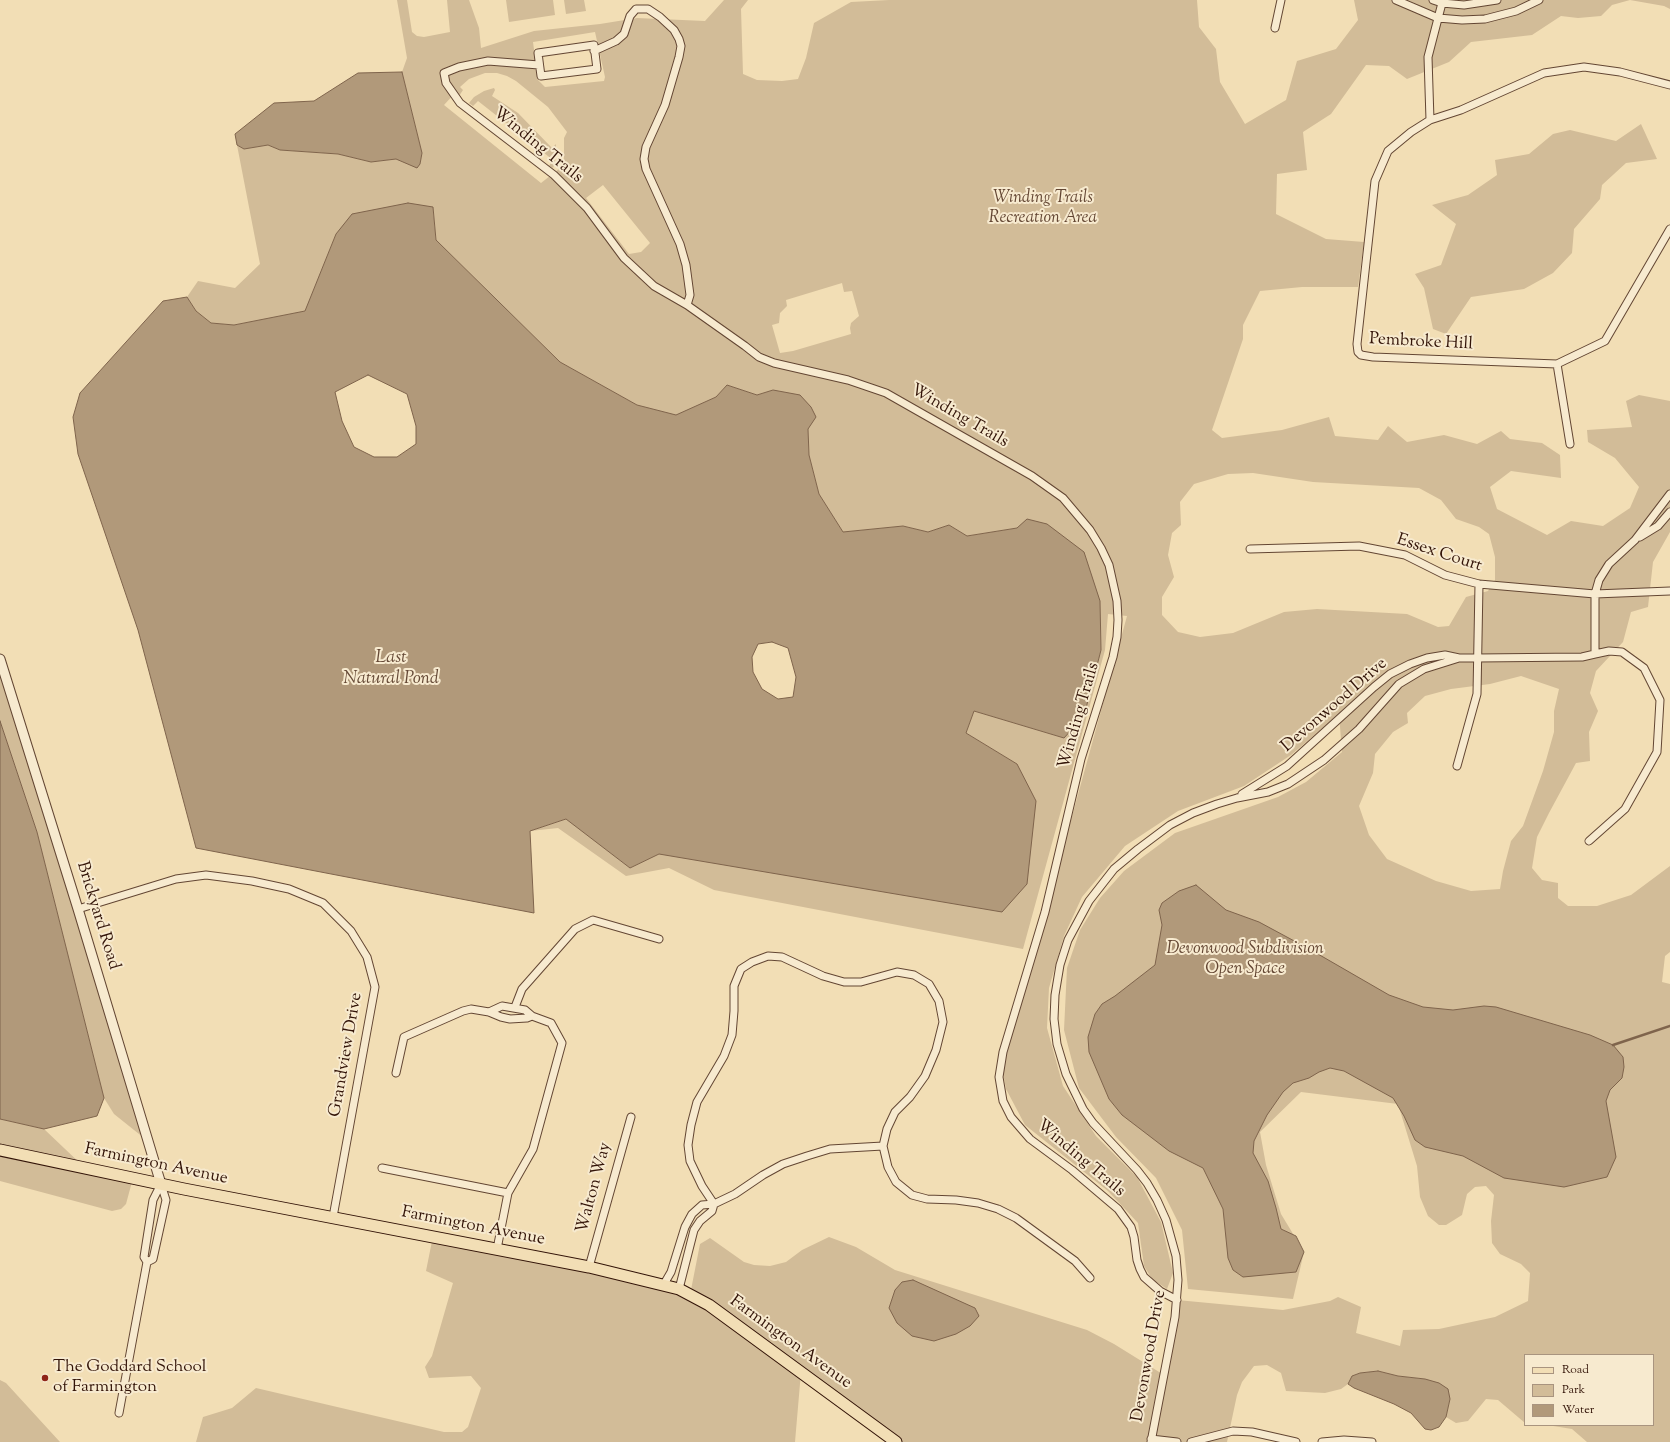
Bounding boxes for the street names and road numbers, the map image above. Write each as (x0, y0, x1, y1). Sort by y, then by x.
street label: Winding Trails (488, 104, 586, 188)
street label: Pembroke Hill (1369, 330, 1473, 356)
street label: Winding Trails (906, 381, 1012, 453)
street label: Essex Court (1394, 531, 1484, 577)
street label: Devonwood Drive (1278, 655, 1392, 757)
street label: Winding Trails (1055, 660, 1105, 772)
street label: Brickyard Road (71, 859, 123, 973)
street label: Grandview Drive (326, 991, 368, 1119)
street label: Winding Trails (1031, 1116, 1129, 1202)
street label: Farmington Avenue (83, 1140, 229, 1190)
street label: Walton Way (573, 1140, 617, 1236)
street label: Farmington Avenue (400, 1203, 546, 1251)
street label: Devonwood Drive (1128, 1289, 1172, 1423)
street label: Farmington Avenue (725, 1292, 855, 1394)

